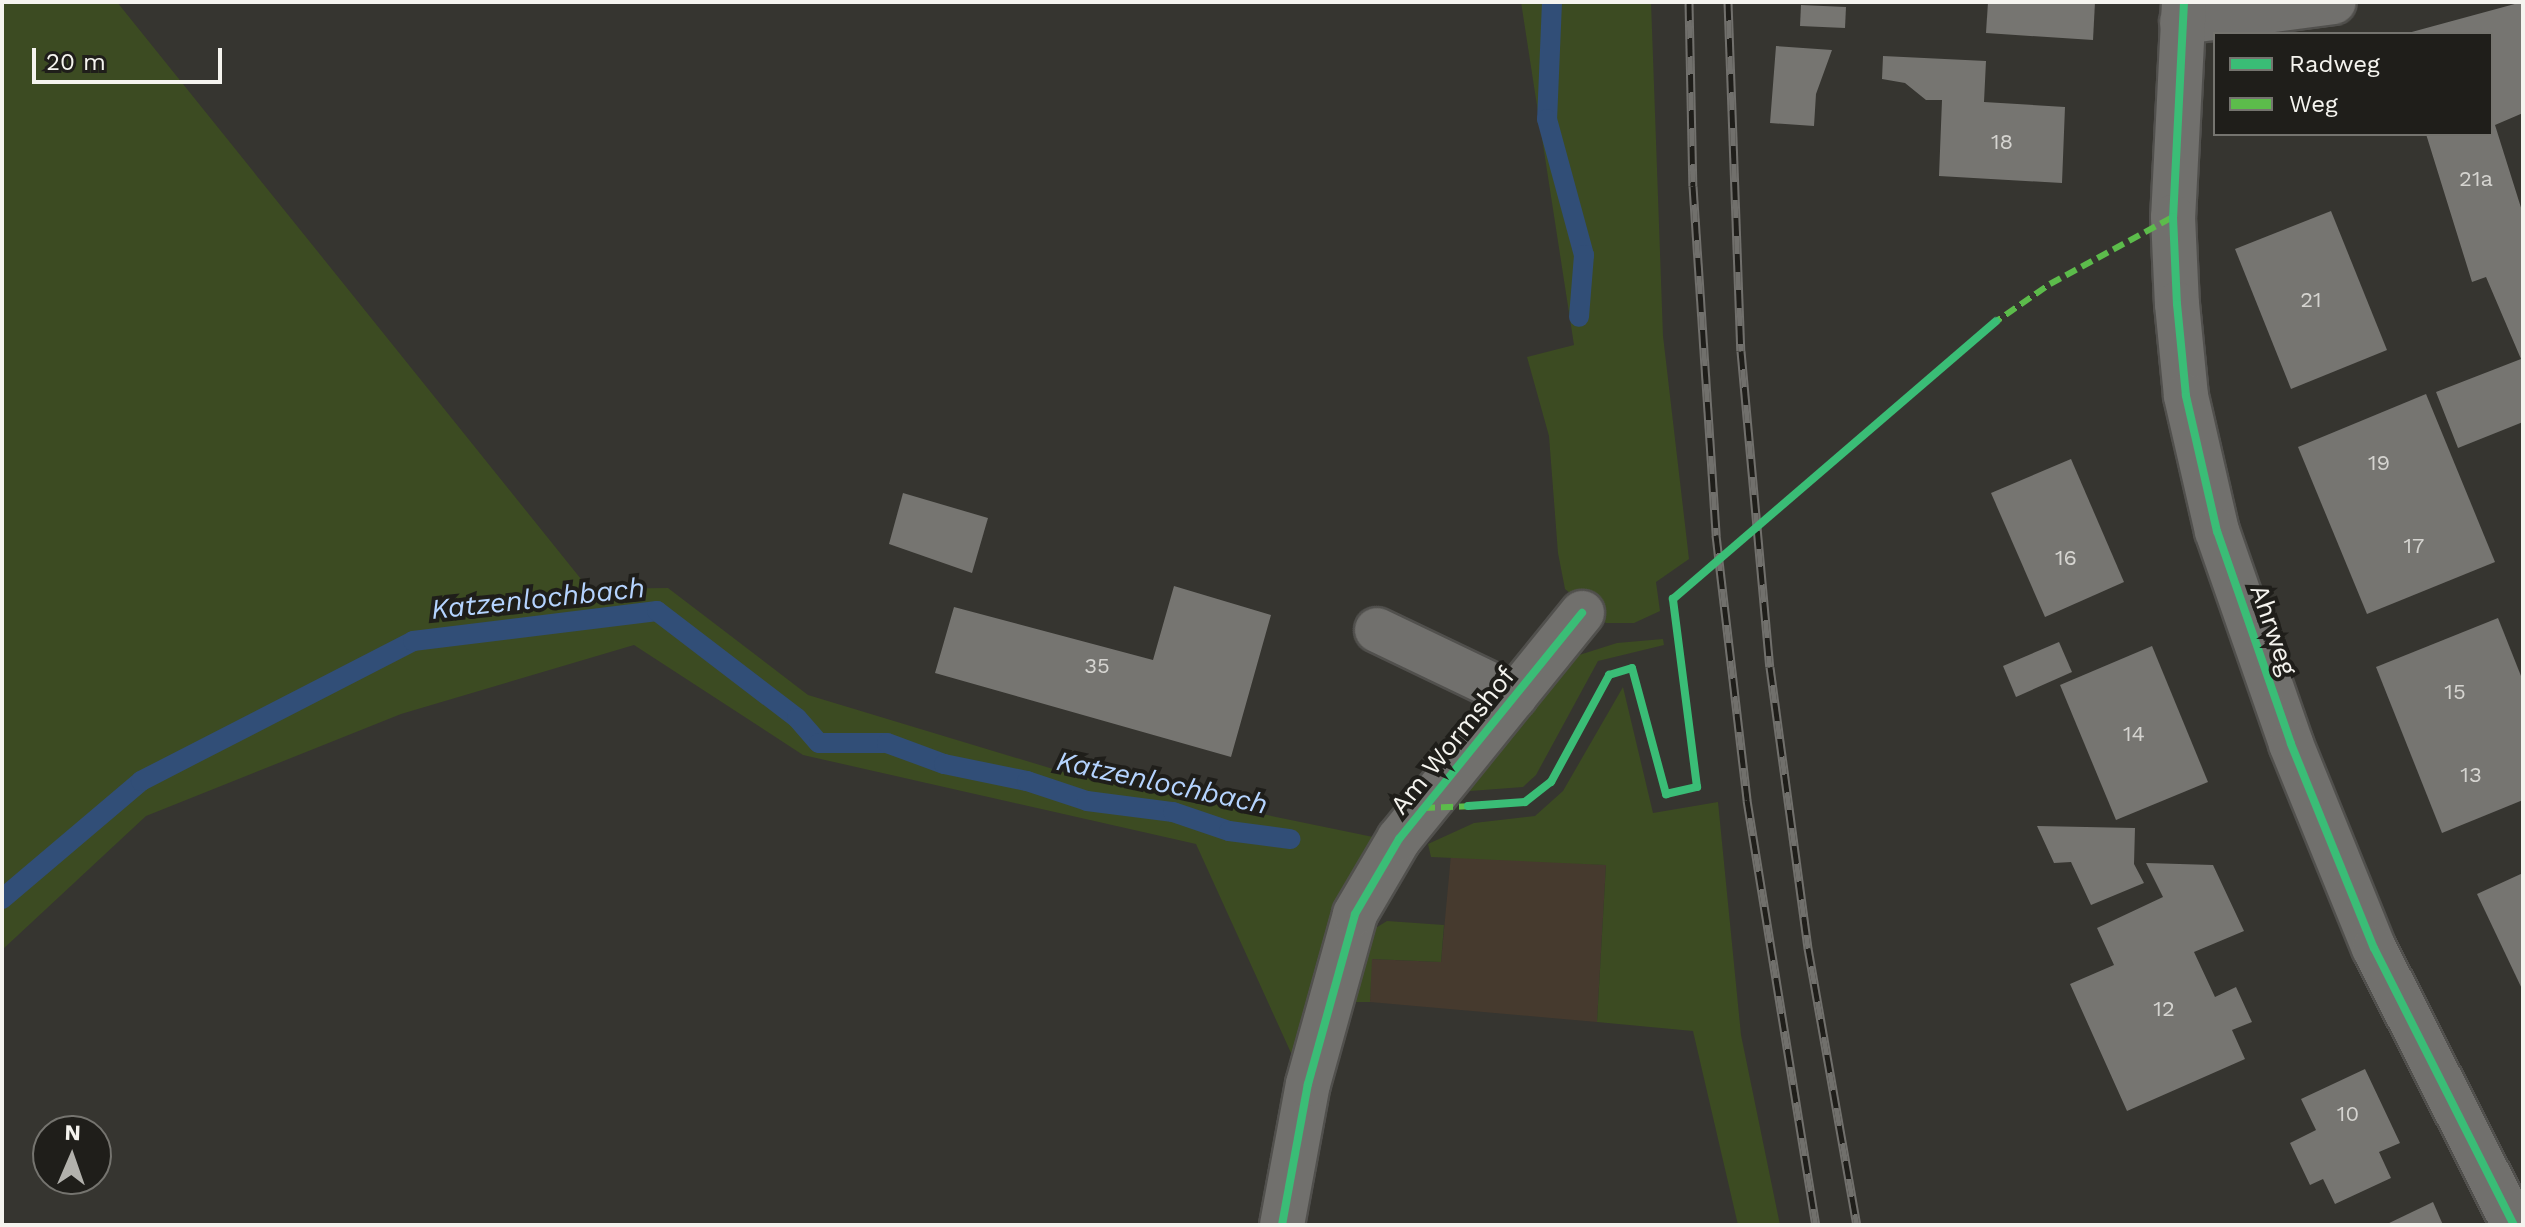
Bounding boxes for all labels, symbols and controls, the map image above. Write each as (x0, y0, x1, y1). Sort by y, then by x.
scale bar (36, 32, 226, 82)
legend (2213, 32, 2493, 136)
text: 20 m (46, 48, 106, 76)
text: Radweg (2289, 50, 2380, 78)
text: Weg (2289, 90, 2338, 118)
house number: 18 (1991, 129, 2013, 155)
house number: 21a (2459, 166, 2493, 192)
house number: 21 (2300, 287, 2322, 313)
house number: 19 (2368, 450, 2390, 476)
house number: 17 (2404, 533, 2424, 559)
house number: 16 (2055, 545, 2077, 571)
water label: Katzenlochbach (429, 571, 647, 627)
street label: Ahrweg (2243, 580, 2303, 680)
house number: 35 (1084, 653, 1110, 679)
street label: Am Wormshof (1384, 661, 1522, 821)
house number: 15 (2444, 679, 2466, 705)
house number: 14 (2123, 721, 2145, 747)
water label: Katzenlochbach (1053, 744, 1271, 822)
house number: 13 (2460, 762, 2482, 788)
house number: 12 (2153, 996, 2175, 1022)
house number: 10 (2337, 1101, 2359, 1127)
north arrow (32, 1115, 112, 1195)
text: N (64, 1120, 81, 1145)

